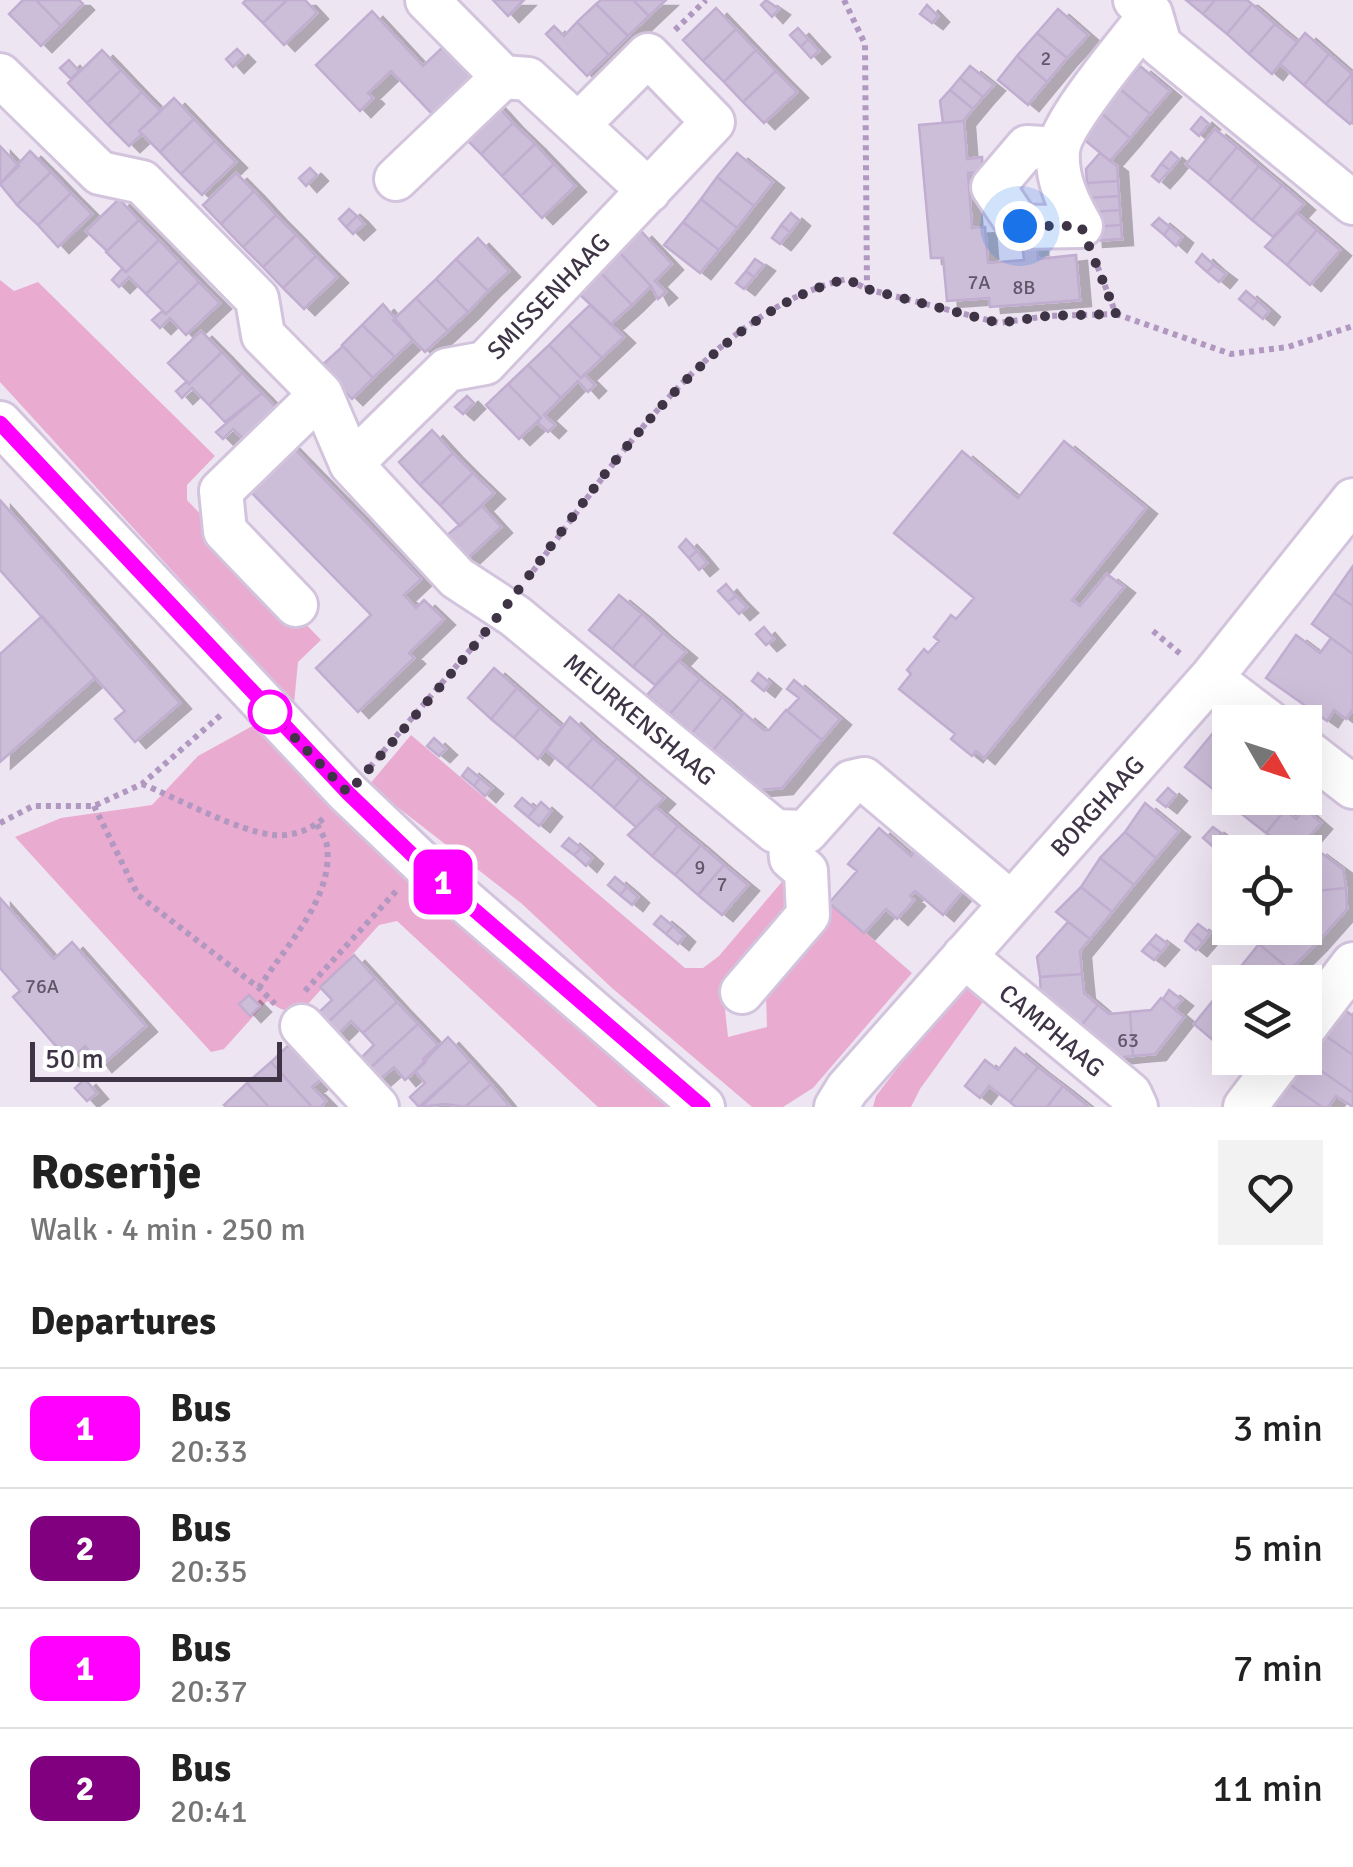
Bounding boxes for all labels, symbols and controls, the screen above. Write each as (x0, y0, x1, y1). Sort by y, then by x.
house number: 2 (1041, 46, 1051, 71)
your location (995, 201, 1045, 251)
street label: SMISSENHAAG (481, 227, 616, 366)
house number: 7A (967, 270, 991, 295)
house number: 8B (1013, 275, 1035, 300)
street label: MEURKENSHAAG (557, 647, 722, 792)
unlabelled marker (249, 691, 291, 733)
north arrow (1212, 705, 1322, 815)
map controls (1212, 705, 1322, 1075)
street label: BORGHAAG (1044, 749, 1151, 863)
button: locate (1212, 835, 1322, 945)
line badge: 1 (410, 850, 476, 914)
house number: 9 (695, 855, 705, 880)
text: 1 (434, 861, 452, 904)
house number: 7 (717, 872, 727, 897)
button: layers (1212, 965, 1322, 1075)
house number: 76A (25, 974, 59, 999)
street label: CAMPHAAG (993, 977, 1111, 1083)
house number: 63 (1117, 1028, 1139, 1053)
scale bar (30, 1037, 282, 1082)
text: 50 m (45, 1042, 104, 1076)
button: heart (1218, 1140, 1323, 1245)
text: Roserije (30, 1143, 202, 1202)
text: Walk · 4 min · 250 m (30, 1210, 306, 1249)
text: Departures (30, 1298, 216, 1345)
text: Bus (170, 1385, 231, 1432)
text: 3 min (1233, 1405, 1323, 1452)
text: 1 (76, 1407, 94, 1450)
text: 20:33 (170, 1432, 248, 1471)
text: Bus (170, 1505, 231, 1552)
text: 5 min (1233, 1525, 1323, 1572)
text: 2 (76, 1527, 94, 1570)
text: 20:35 (170, 1552, 248, 1591)
text: Bus (170, 1625, 231, 1672)
text: 7 min (1233, 1645, 1323, 1692)
text: 1 (76, 1647, 94, 1690)
text: 20:37 (170, 1672, 248, 1711)
text: Bus (170, 1745, 231, 1792)
text: 11 min (1212, 1765, 1323, 1812)
text: 2 (76, 1767, 94, 1810)
text: 20:41 (170, 1792, 248, 1831)

